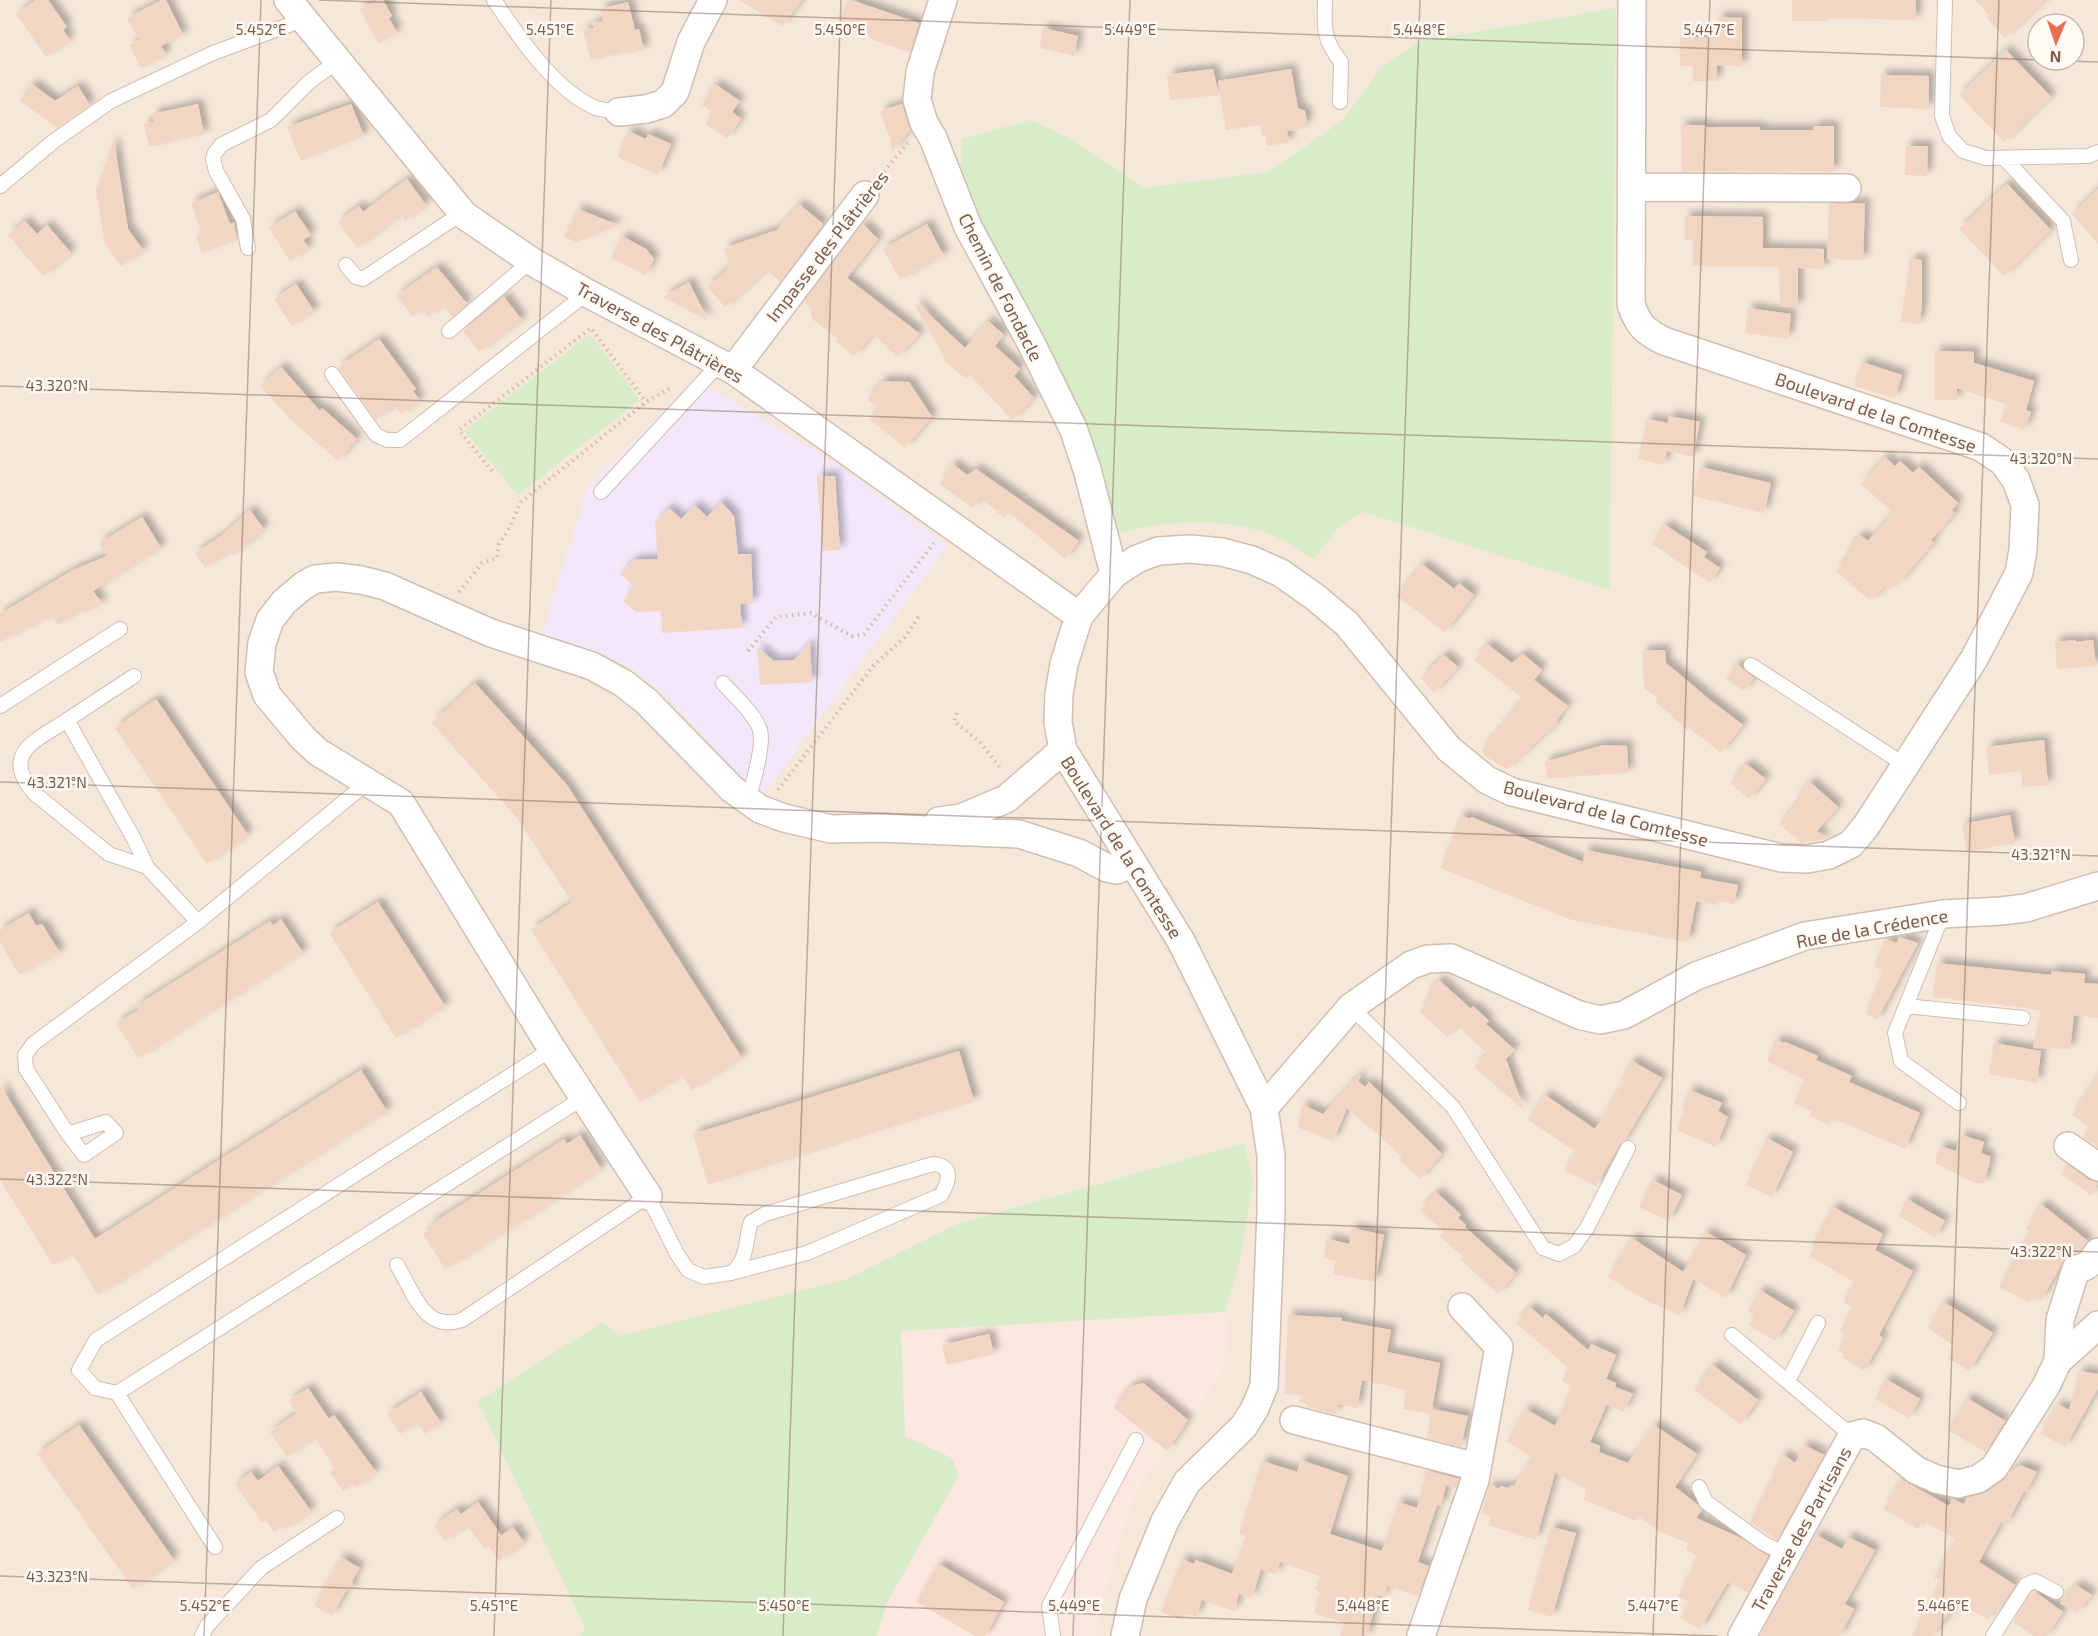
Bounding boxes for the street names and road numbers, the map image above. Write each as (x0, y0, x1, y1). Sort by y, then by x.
street label: Impasse des Plâtrières (761, 166, 893, 326)
street label: Chemin de Fondacle (954, 209, 1048, 365)
street label: Traverse des Plâtrières (572, 277, 748, 387)
street label: Boulevard de la Comtesse (1773, 367, 1979, 457)
street label: Boulevard de la Comtesse (1057, 752, 1187, 942)
street label: Boulevard de la Comtesse (1501, 775, 1711, 851)
street label: Rue de la Crédence (1794, 904, 1950, 952)
street label: Traverse des Partisans (1746, 1442, 1856, 1616)

